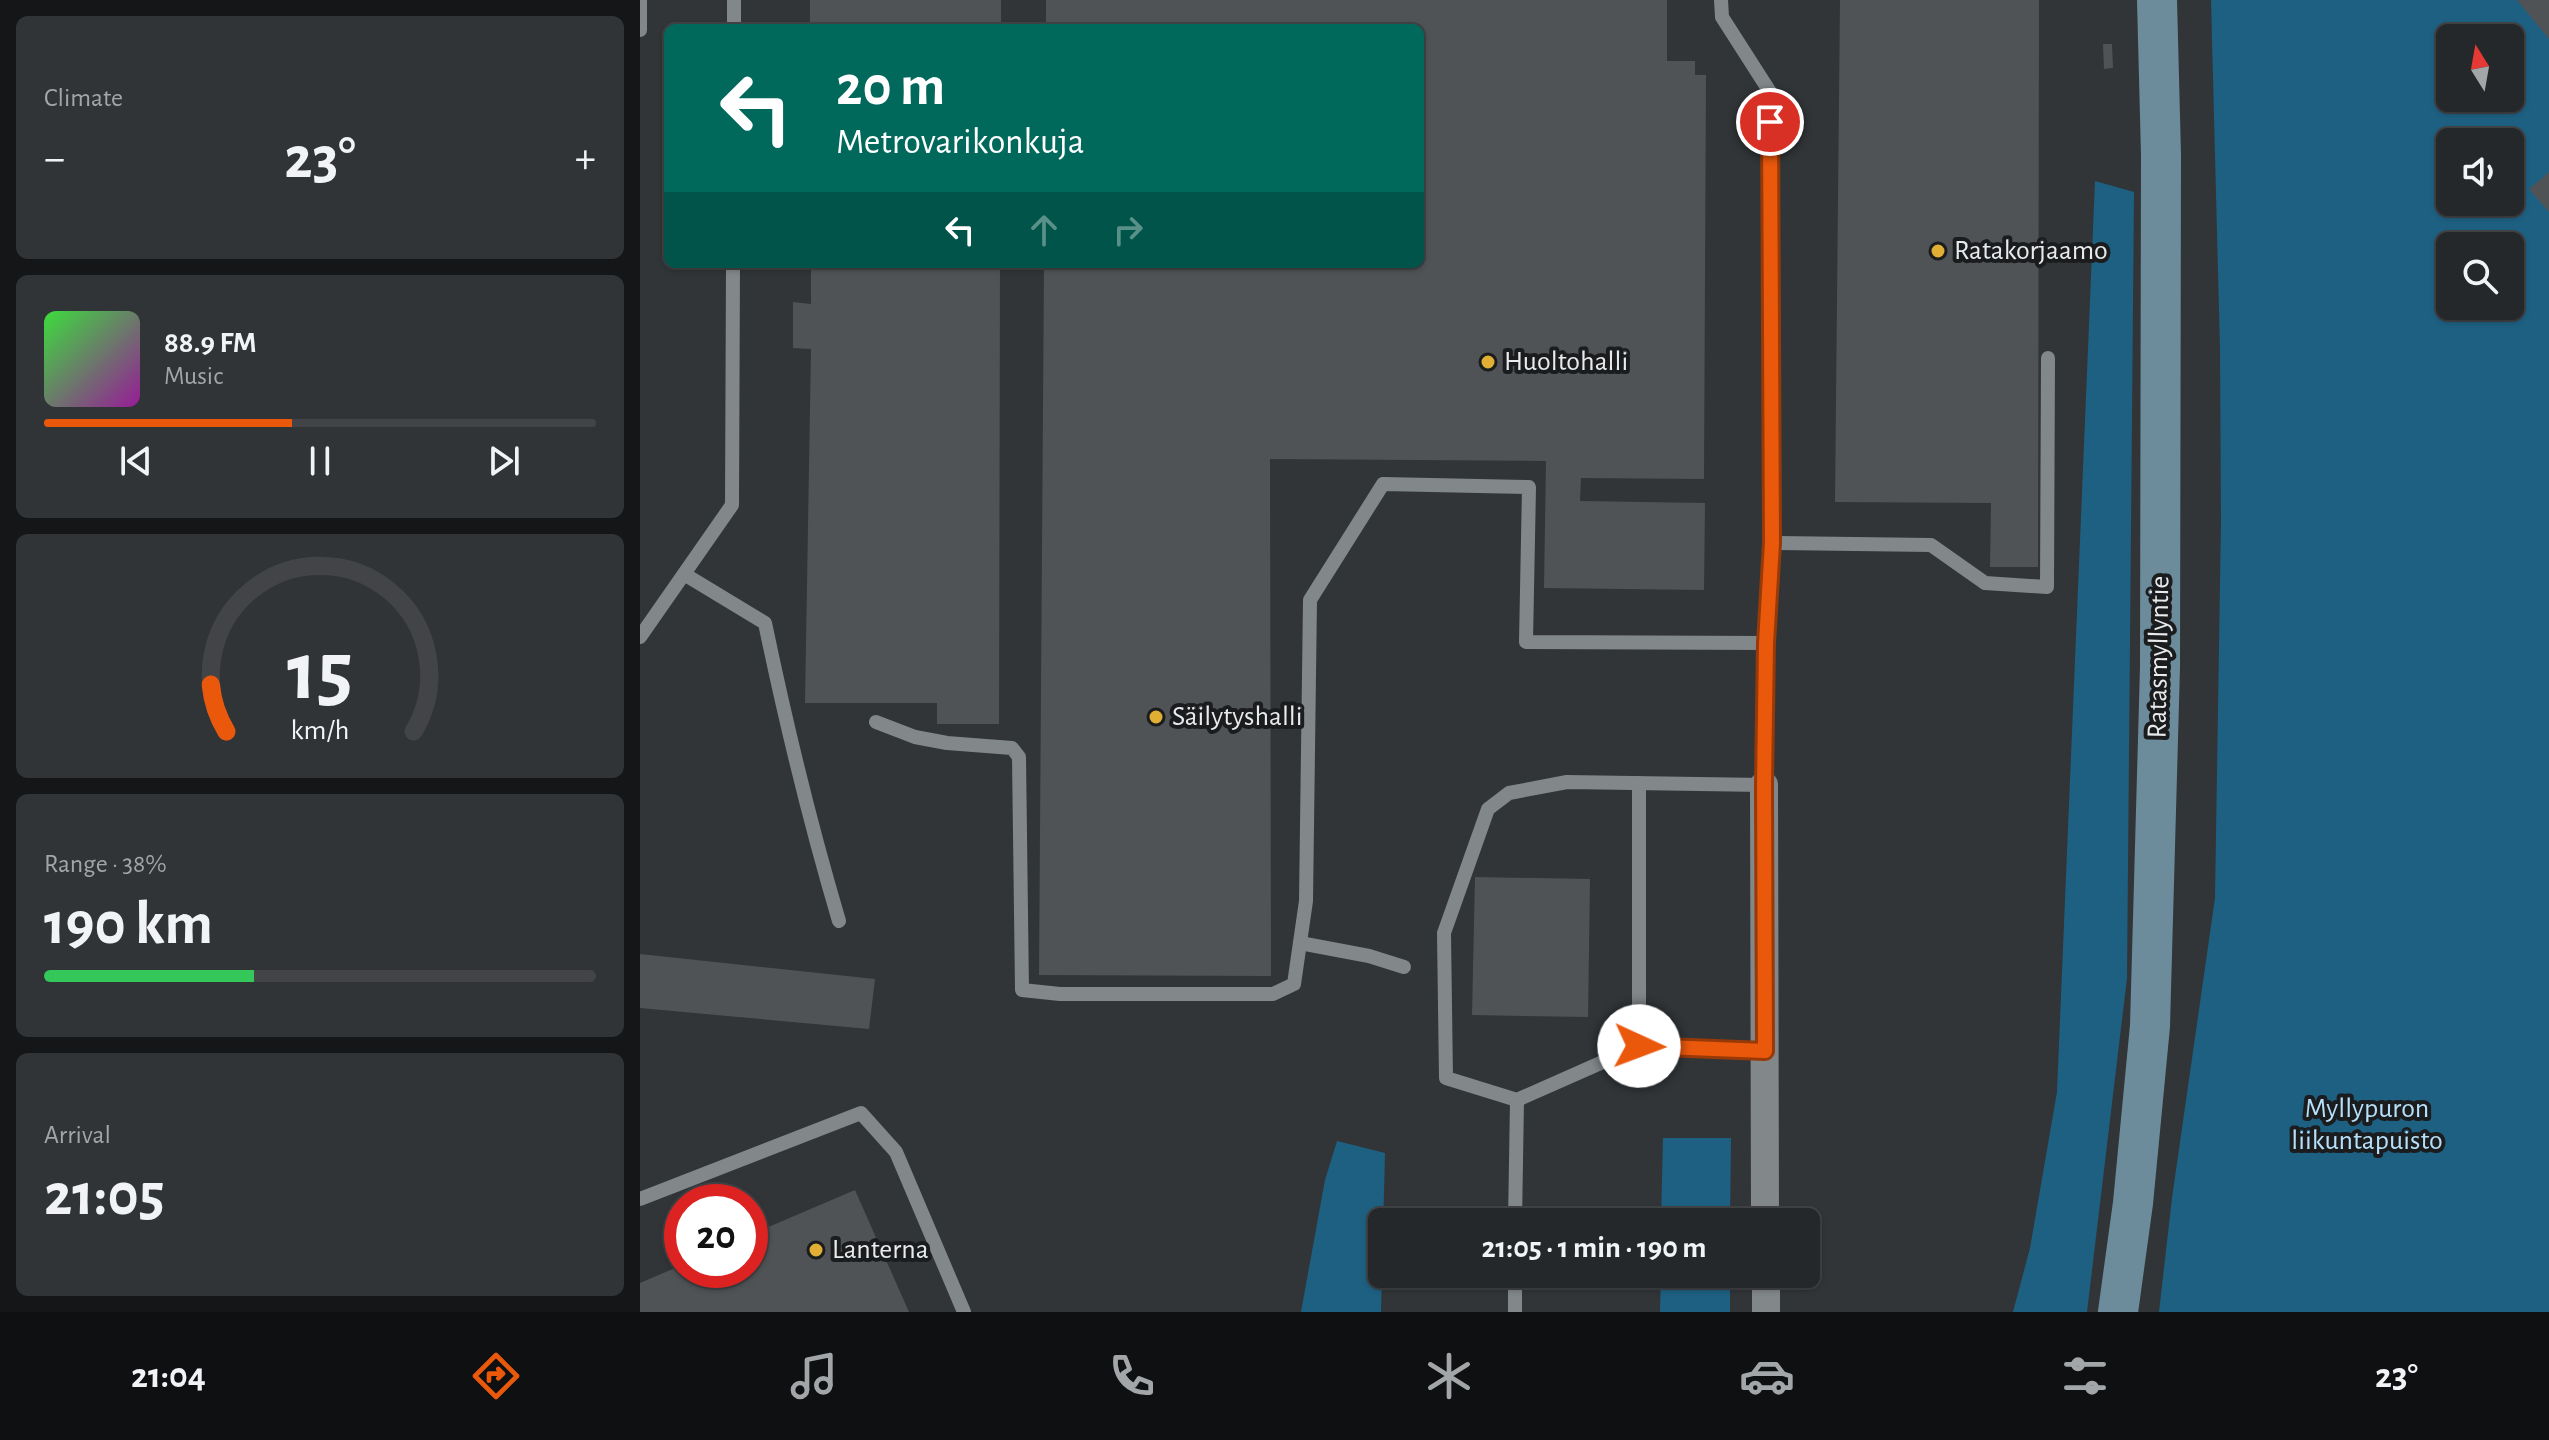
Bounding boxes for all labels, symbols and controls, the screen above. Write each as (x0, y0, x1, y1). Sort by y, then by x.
north arrow (2436, 24, 2524, 112)
map controls (2436, 24, 2524, 320)
icon: left (704, 56, 808, 160)
text: 20 m (836, 59, 945, 115)
text: Climate (44, 85, 123, 111)
pin (1736, 88, 1804, 156)
icon: arrive (1748, 100, 1792, 144)
text: Metrovarikonkuja (836, 124, 1084, 160)
button: sound (2436, 128, 2524, 216)
text: 23° (284, 129, 356, 189)
text: − (44, 137, 65, 181)
text: + (575, 137, 596, 181)
icon: left (938, 208, 982, 252)
icon: ahead (1022, 208, 1066, 252)
icon: right (1106, 208, 1150, 252)
button: search (2436, 232, 2524, 320)
place label: Ratakorjaamo (1954, 237, 2108, 265)
marker: Ratakorjaamo (1929, 242, 1947, 260)
text: 88.9 FM (164, 328, 257, 358)
place label: Huoltohalli (1504, 348, 1628, 376)
marker: Huoltohalli (1479, 353, 1497, 371)
text: Music (164, 363, 223, 389)
icon: previous (114, 439, 158, 483)
icon: pause (298, 439, 342, 483)
icon: next (482, 439, 526, 483)
street label: Ratasmyllyntie (2144, 575, 2174, 739)
text: 15 (287, 631, 353, 715)
place label: Säilytyshalli (1172, 703, 1303, 731)
marker: Säilytyshalli (1147, 708, 1165, 726)
text: km/h (291, 716, 349, 745)
text: Range · 38% (44, 851, 167, 877)
text: 190 km (44, 895, 213, 955)
position arrow (1597, 1004, 1681, 1088)
park label: Myllypuron liikuntapuisto (2291, 1095, 2443, 1155)
text: Arrival (44, 1122, 111, 1148)
text: 21:05 (44, 1166, 165, 1226)
speed limit sign: 20 (664, 1184, 768, 1288)
text: 21:05 · 1 min · 190 m (1481, 1233, 1707, 1263)
place label: Lanterna (832, 1236, 929, 1264)
marker: Lanterna (807, 1241, 825, 1259)
icon: directions (468, 1348, 524, 1404)
icon: music (786, 1348, 842, 1404)
icon: phone (1104, 1348, 1160, 1404)
icon: climate (1421, 1348, 1477, 1404)
icon: car (1739, 1348, 1795, 1404)
icon: filters (2057, 1348, 2113, 1404)
text: 21:04 (131, 1358, 206, 1394)
text: 23° (2375, 1358, 2418, 1394)

